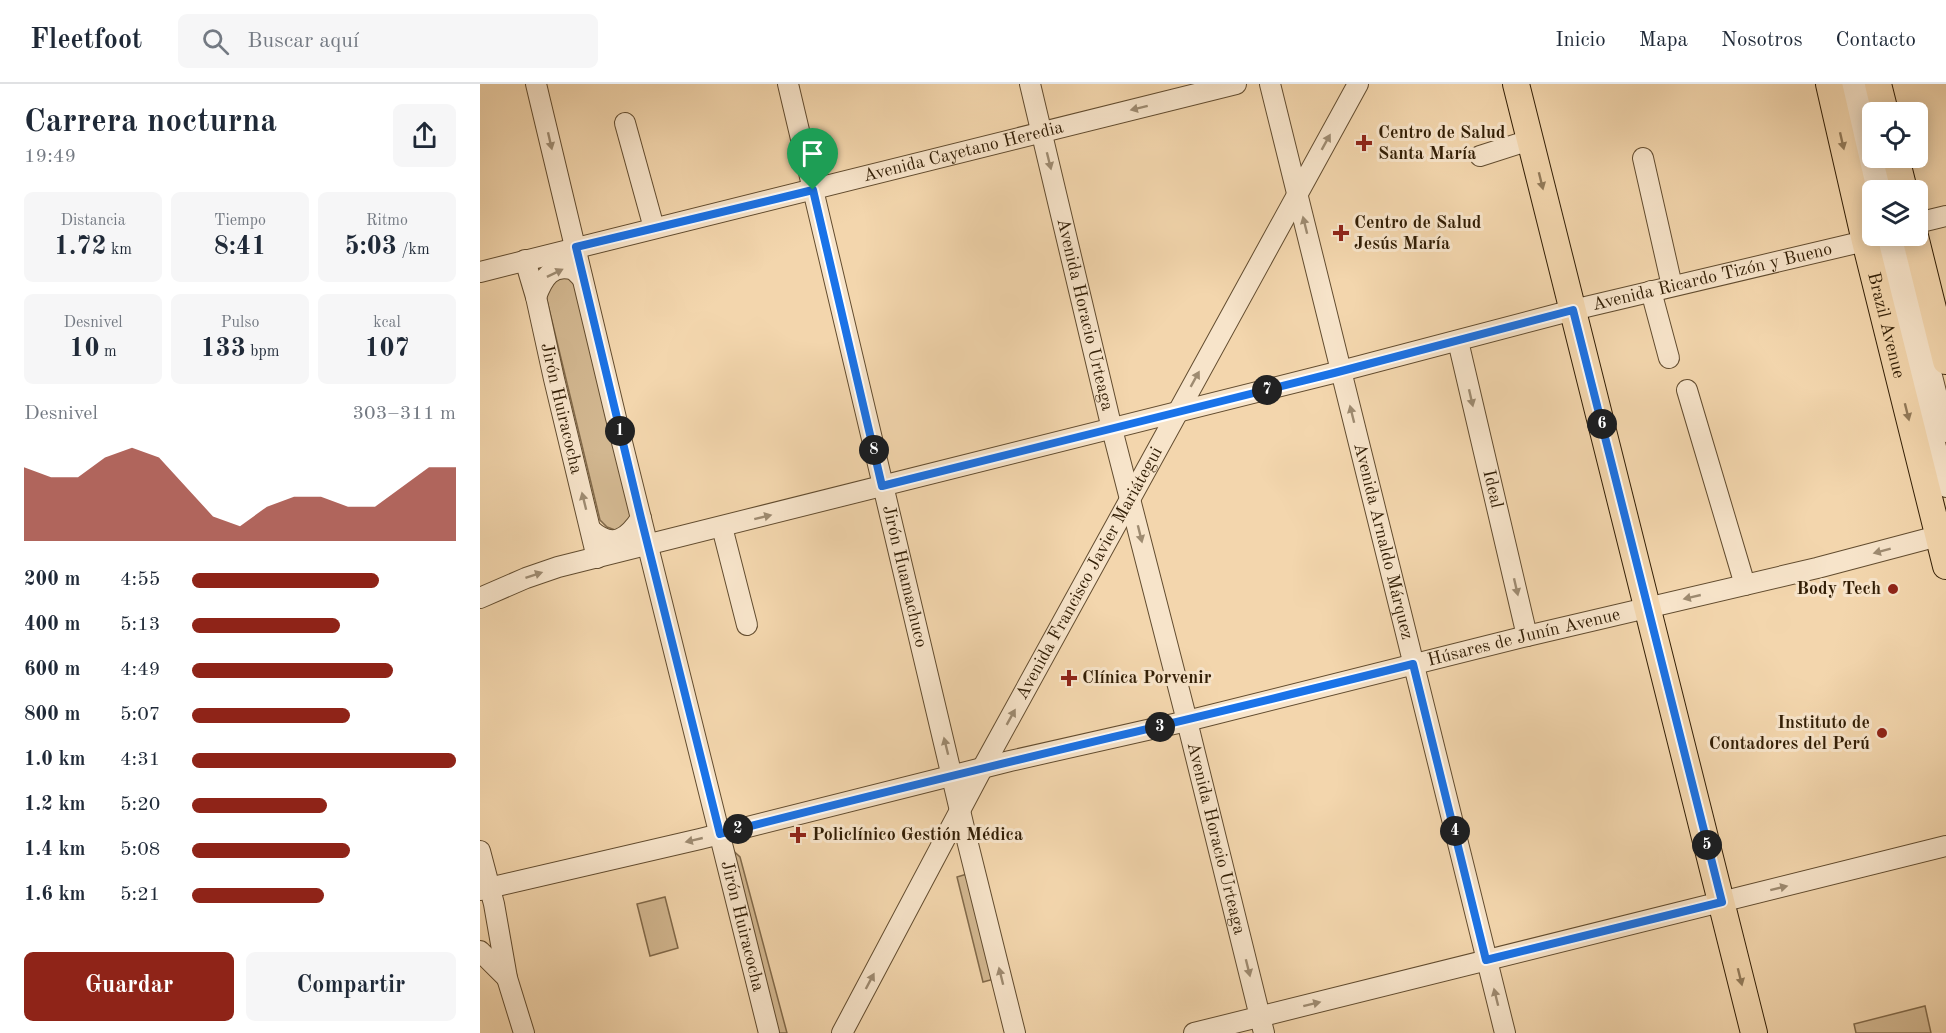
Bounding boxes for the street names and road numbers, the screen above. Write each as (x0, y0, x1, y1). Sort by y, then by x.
street label: Avenida Cayetano Heredia (861, 118, 1065, 185)
street label: Avenida Horacio Urteaga (1053, 217, 1116, 413)
street label: Avenida Ricardo Tizón y Bueno (1590, 240, 1834, 314)
street label: Brazil Avenue (1864, 270, 1908, 380)
street label: Jirón Huiracocha (537, 341, 586, 476)
street label: Avenida Arnaldo Márquez (1350, 441, 1416, 641)
street label: Avenida Francisco Javier Mariátegui (1013, 444, 1166, 703)
street label: Ideal (1479, 468, 1506, 510)
street label: Jirón Huamachuco (879, 503, 930, 649)
street label: Húsares de Junín Avenue (1426, 605, 1622, 670)
street label: Avenida Horacio Urteaga (1184, 740, 1248, 936)
street label: Jirón Huiracocha (717, 859, 767, 993)

